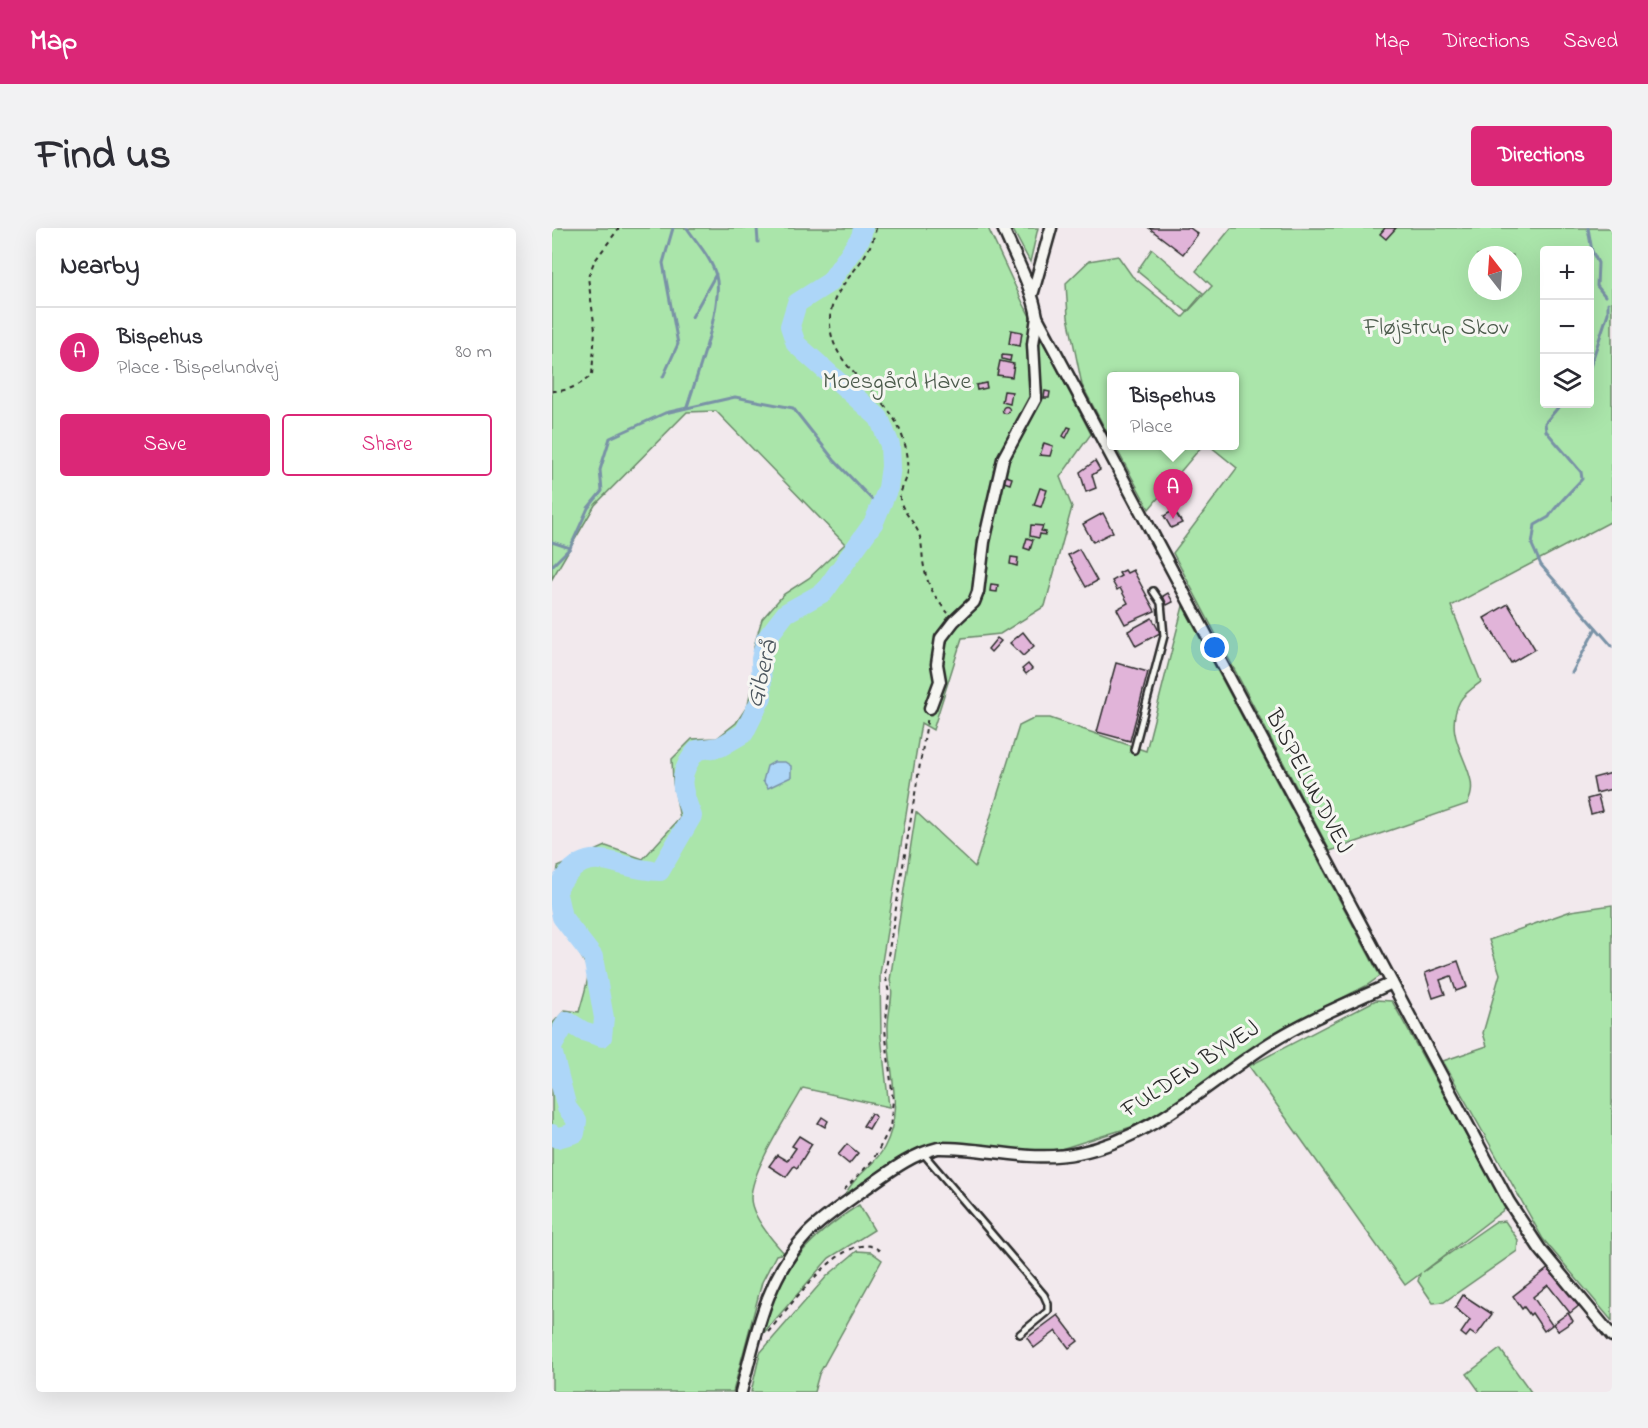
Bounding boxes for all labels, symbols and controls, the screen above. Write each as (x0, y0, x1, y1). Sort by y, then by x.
text: Map (30, 22, 77, 63)
text: Map (1374, 27, 1410, 57)
text: Directions (1443, 27, 1530, 57)
text: Saved (1563, 27, 1618, 57)
text: Find us (36, 126, 171, 187)
button: Directions (1471, 126, 1612, 186)
north arrow (1468, 246, 1522, 300)
map controls (1540, 246, 1594, 408)
button: + (1540, 246, 1594, 300)
text: Nearby (60, 248, 139, 286)
button: − (1540, 300, 1594, 354)
park label: Fløjstrup Skov (1363, 311, 1509, 346)
text: Bispehus (117, 322, 203, 354)
text: A (73, 338, 86, 367)
text: 80 m (455, 338, 492, 367)
text: Place · Bispelundvej (117, 354, 278, 383)
button: layers (1540, 354, 1594, 408)
park label: Moesgård Have (823, 365, 971, 400)
popup (1107, 372, 1239, 450)
text: Bispehus (1130, 381, 1216, 413)
text: Place (1130, 413, 1172, 442)
button: Save (60, 414, 270, 476)
button: Share (282, 414, 492, 476)
pin: A (1154, 470, 1192, 519)
your location (1200, 633, 1229, 662)
water label: Giberå (736, 635, 790, 712)
street label: BISPELUNDVEJ (1255, 702, 1361, 861)
street label: FULDEN BYVEJ (1114, 1012, 1267, 1128)

